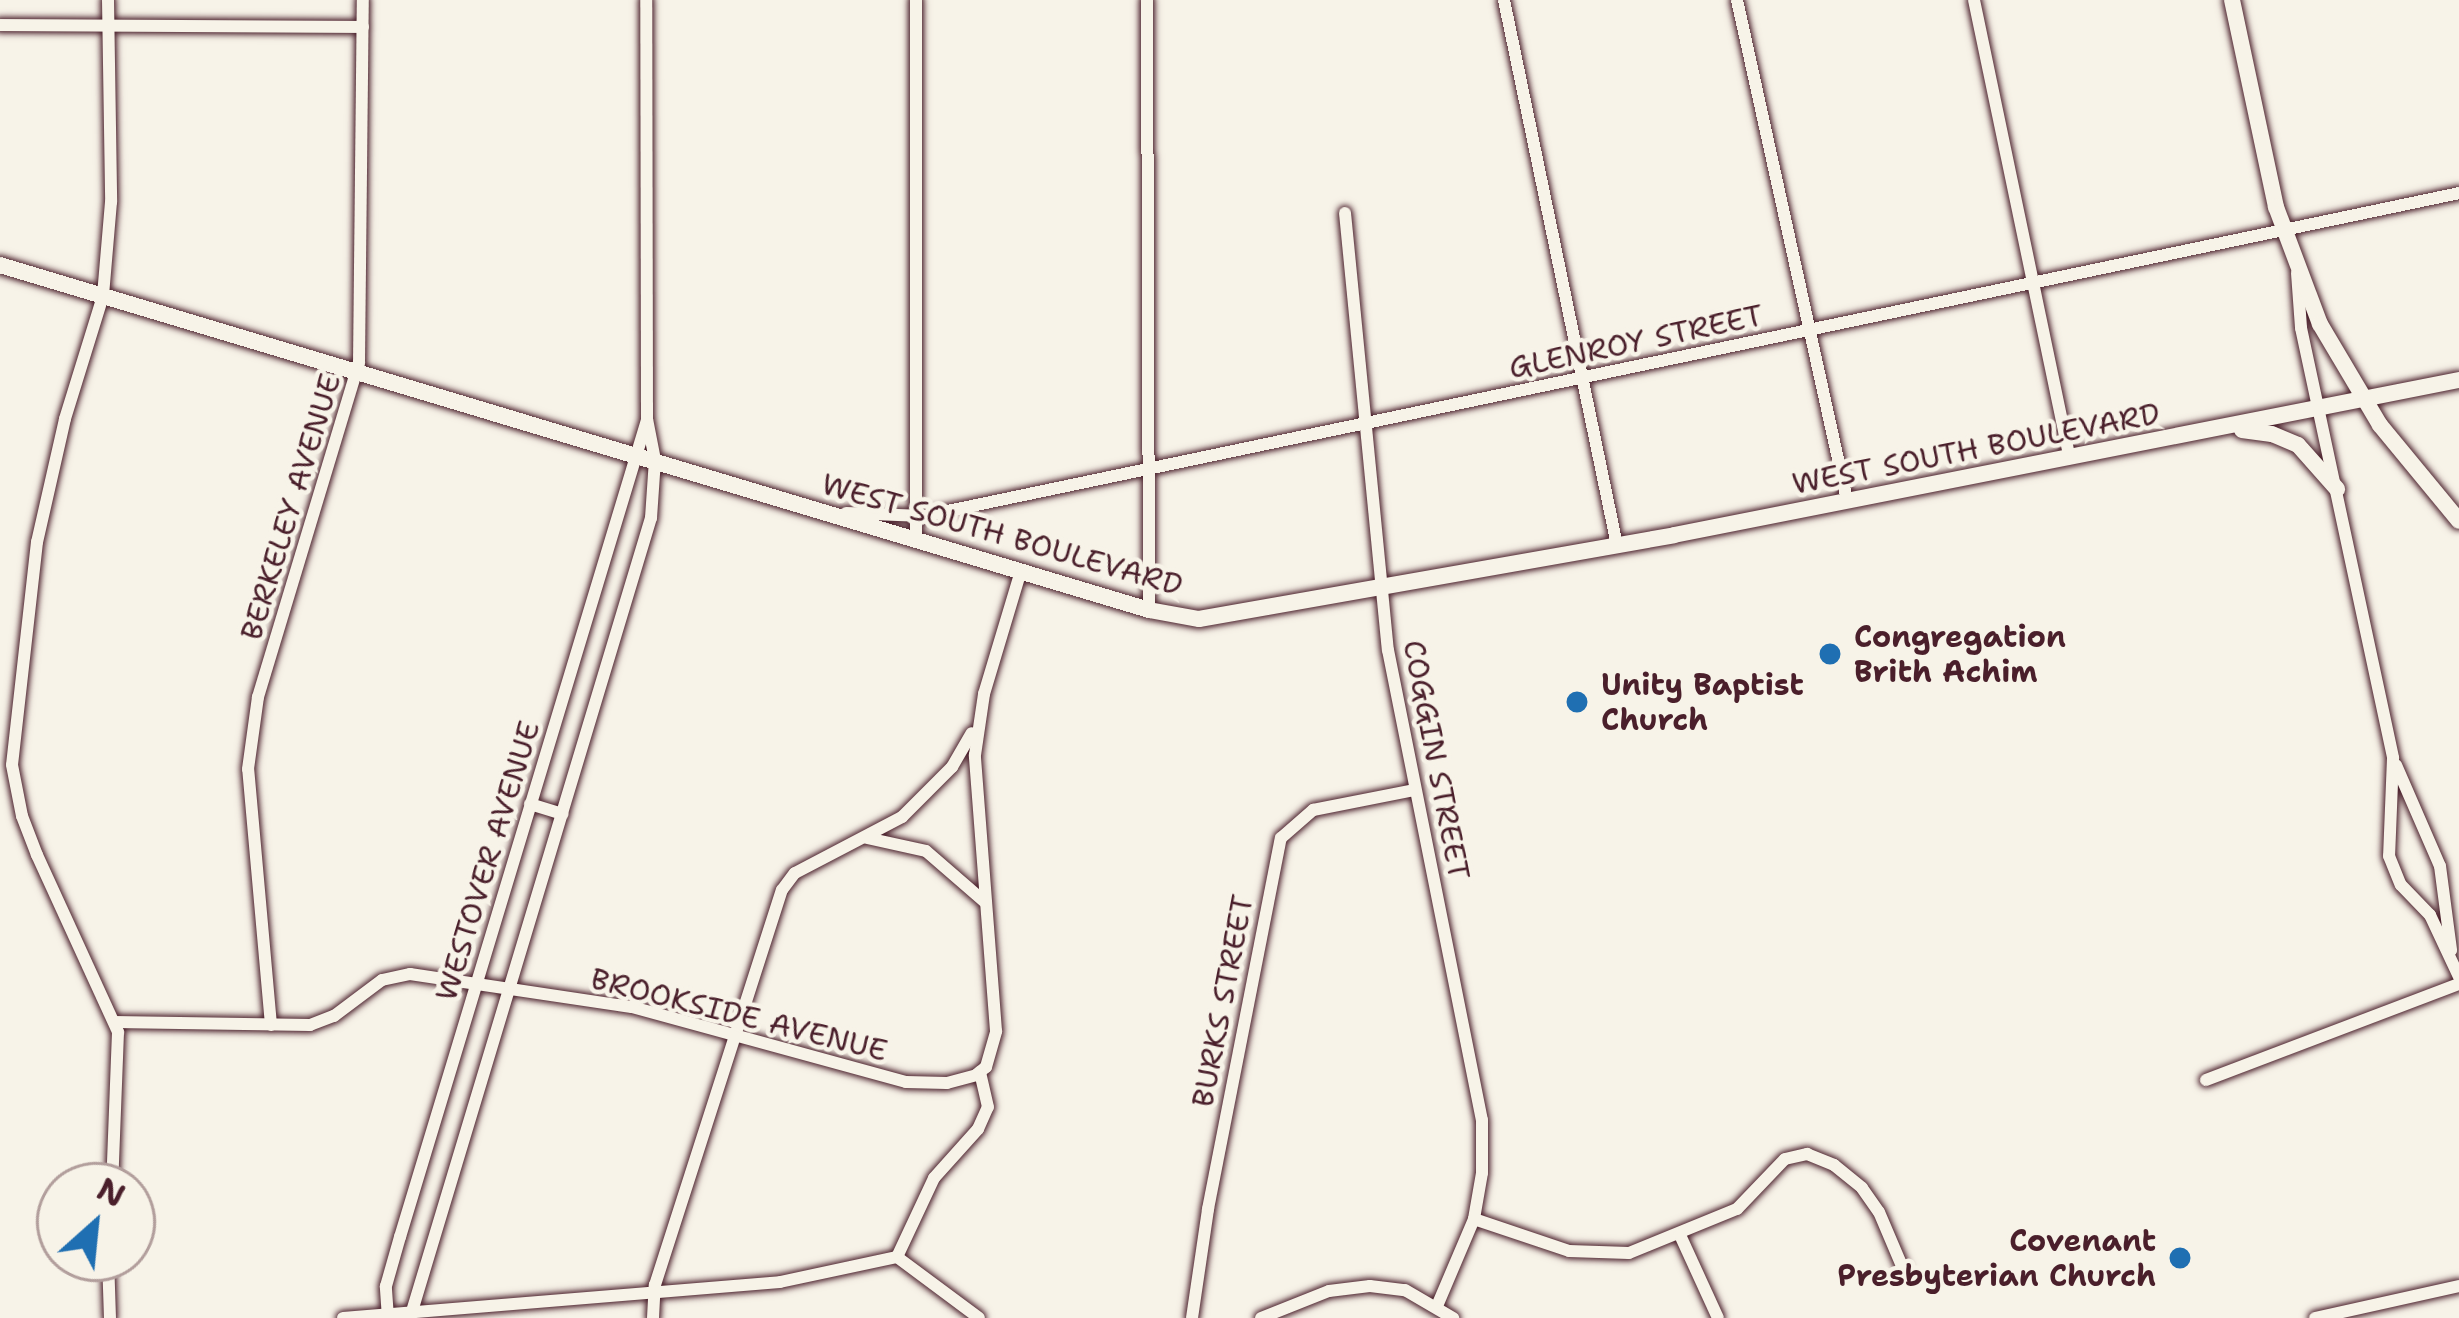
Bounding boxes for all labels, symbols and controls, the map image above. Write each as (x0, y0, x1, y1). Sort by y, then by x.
street label: GLENROY STREET (1506, 297, 1766, 387)
street label: BERKELEY AVENUE (233, 370, 349, 644)
street label: WEST SOUTH BOULEVARD (1789, 396, 2163, 502)
street label: WEST SOUTH BOULEVARD (817, 466, 1187, 604)
place label: Congregation Brith Achim (1854, 619, 2066, 690)
street label: COGGIN STREET (1395, 637, 1477, 883)
marker: Congregation Brith Achim (1817, 641, 1843, 667)
place label: Unity Baptist Church (1601, 667, 1804, 738)
marker: Unity Baptist Church (1564, 689, 1590, 715)
street label: WESTOVER AVENUE (428, 717, 548, 1005)
street label: BURKS STREET (1185, 892, 1261, 1110)
street label: BROOKSIDE AVENUE (587, 961, 891, 1069)
north arrow (36, 1162, 156, 1282)
text: N (89, 1166, 133, 1218)
place label: Covenant Presbyterian Church (1837, 1223, 2156, 1294)
marker: Covenant Presbyterian Church (2167, 1245, 2193, 1271)

